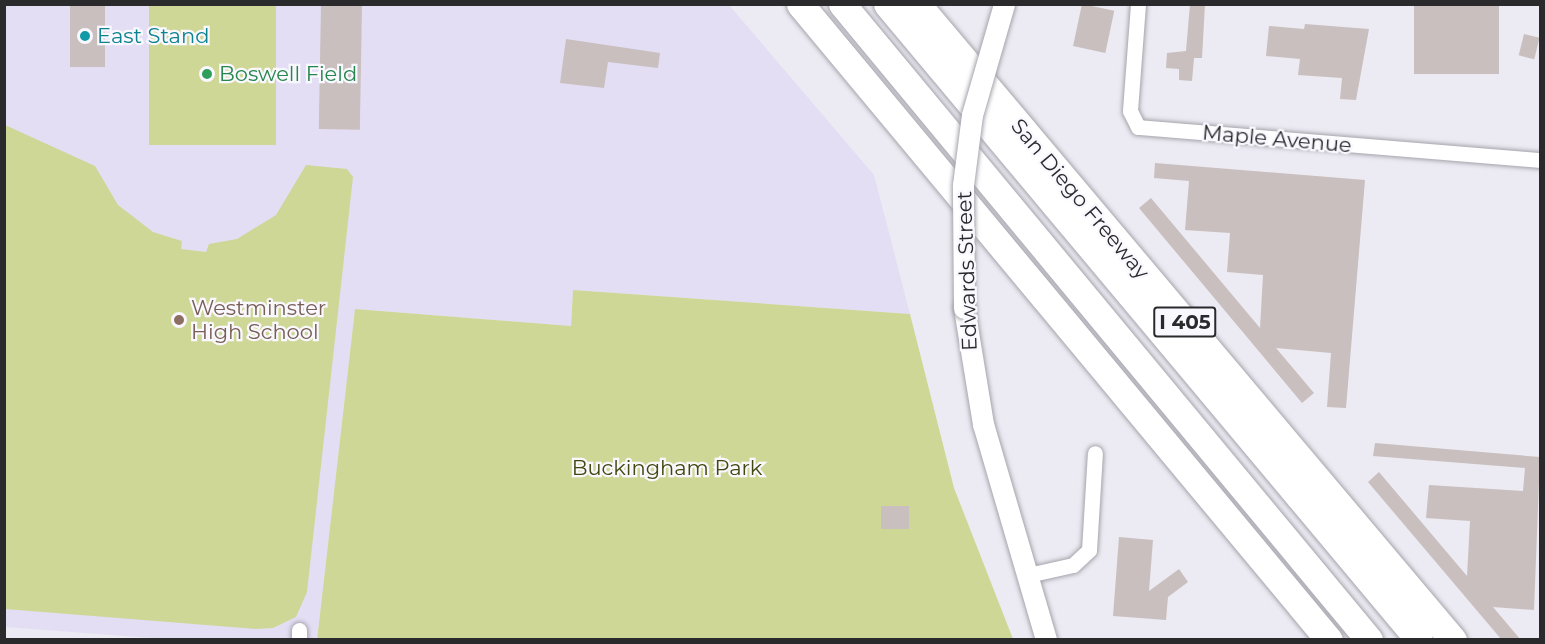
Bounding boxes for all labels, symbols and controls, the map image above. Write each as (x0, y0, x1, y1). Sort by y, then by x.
place label: East Stand (97, 23, 209, 49)
marker: East Stand (78, 29, 92, 43)
place label: Boswell Field (219, 61, 357, 87)
marker: Boswell Field (200, 67, 214, 81)
street label: San Diego Freeway (1006, 114, 1154, 284)
street label: Maple Avenue (1201, 120, 1353, 158)
street label: Edwards Street (952, 191, 982, 351)
place label: Westminster High School (191, 295, 326, 345)
road number: I 405 (1152, 305, 1218, 339)
marker: Westminster High School (172, 313, 186, 327)
park label: Buckingham Park (572, 455, 762, 481)

